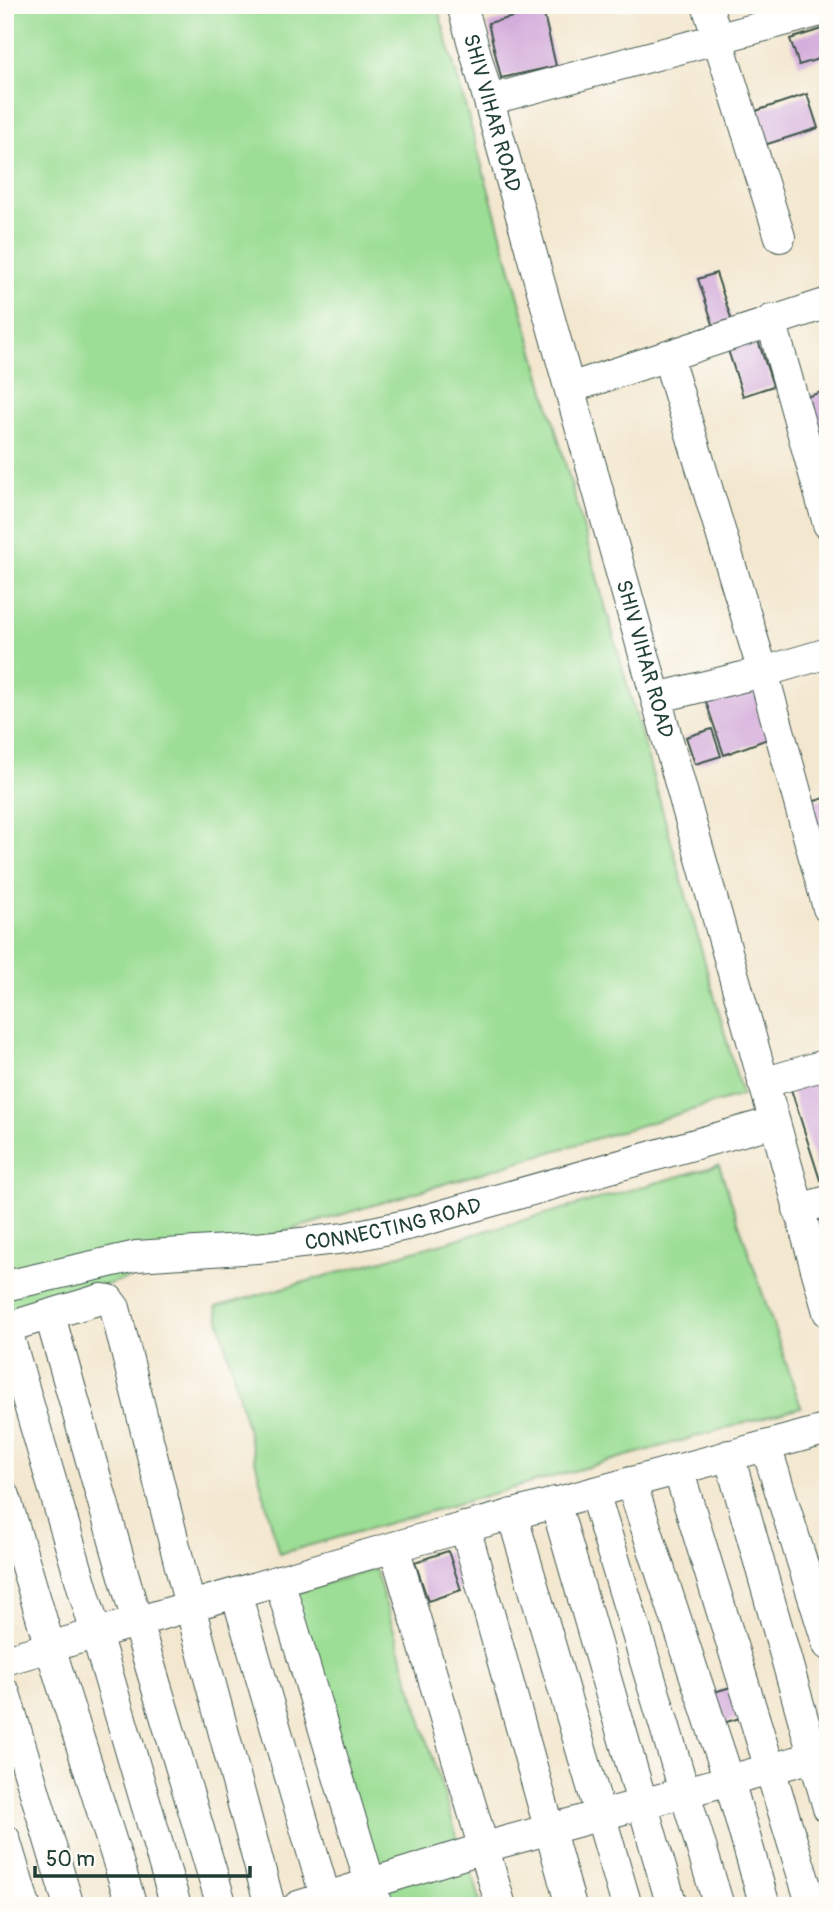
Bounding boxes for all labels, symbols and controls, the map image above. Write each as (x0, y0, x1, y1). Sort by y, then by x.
street label: SHIV VIHAR ROAD (457, 31, 527, 195)
street label: SHIV VIHAR ROAD (610, 577, 680, 741)
street label: CONNECTING ROAD (303, 1191, 484, 1256)
scale bar (35, 1834, 250, 1878)
text: 50 m (46, 1846, 95, 1873)

